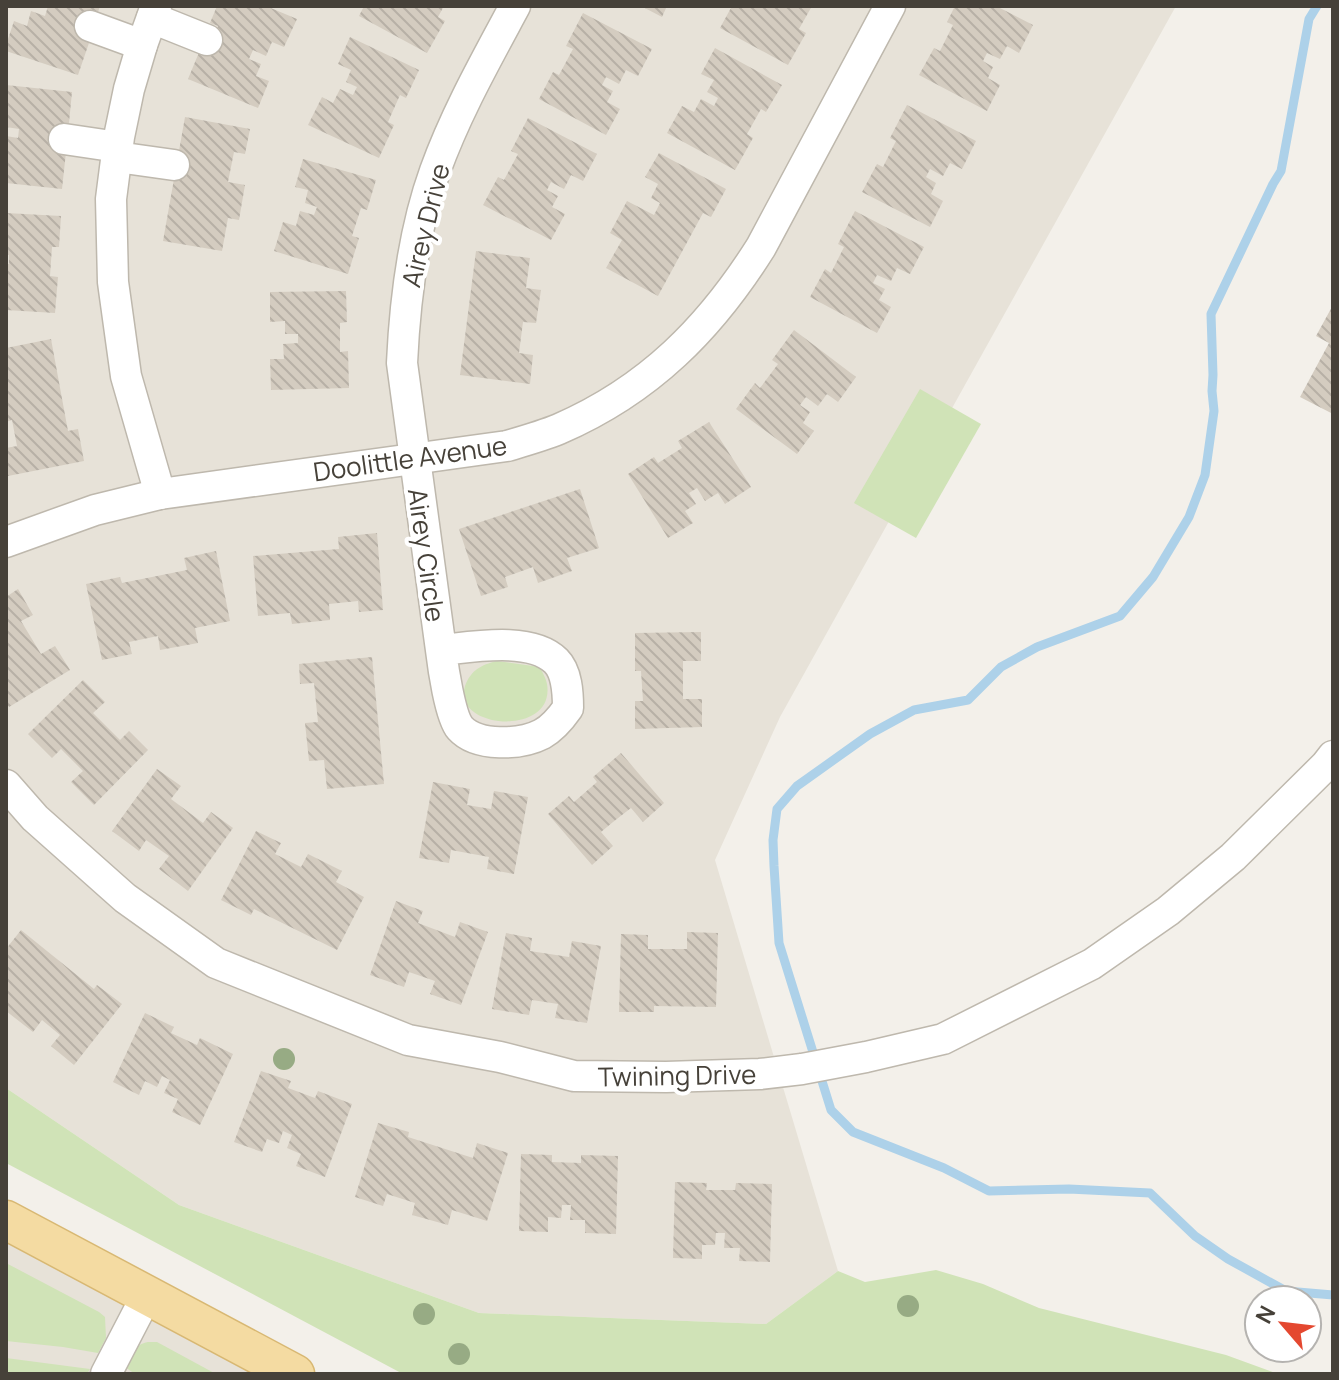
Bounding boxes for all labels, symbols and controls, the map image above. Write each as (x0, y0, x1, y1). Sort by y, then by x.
street label: Airey Drive (392, 159, 458, 291)
street label: Doolittle Avenue (311, 427, 509, 489)
street label: Airey Circle (400, 486, 454, 624)
street label: Twining Drive (598, 1056, 756, 1094)
north arrow (1243, 1284, 1323, 1364)
text: N (1248, 1301, 1282, 1329)

